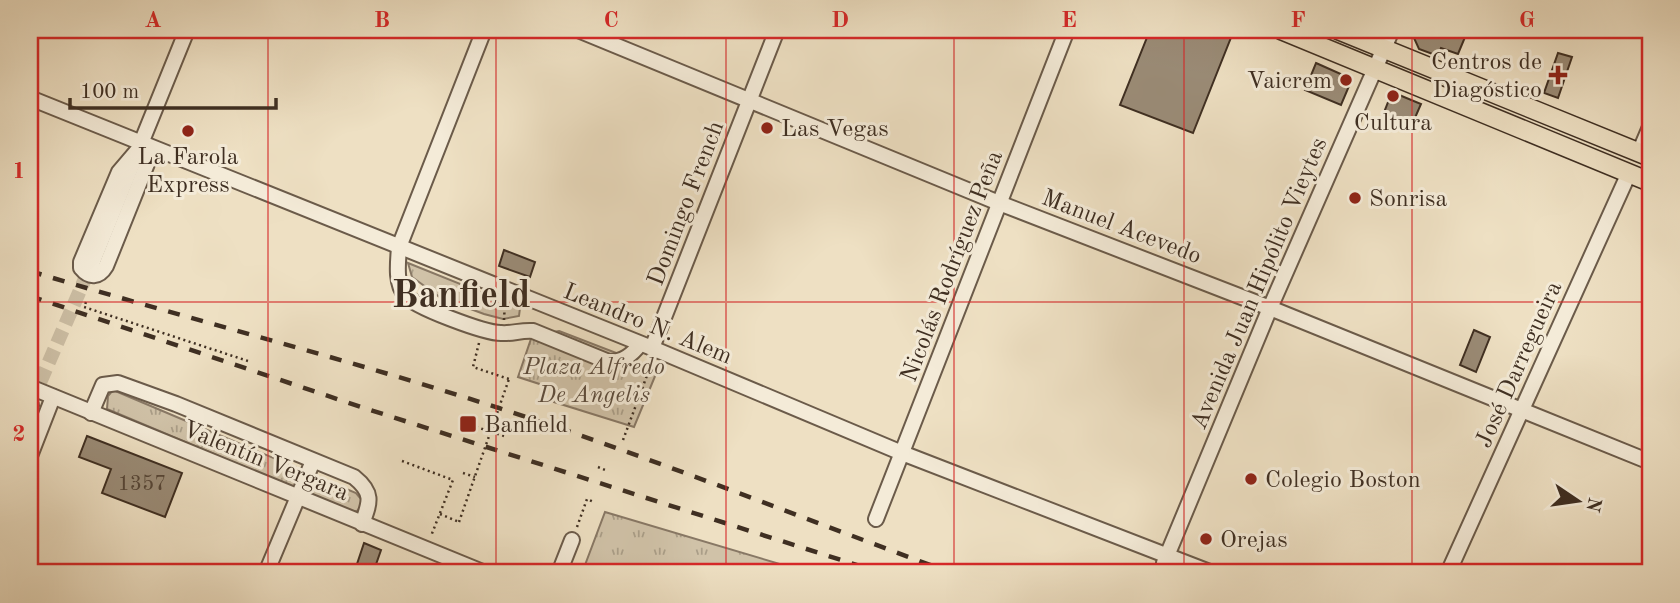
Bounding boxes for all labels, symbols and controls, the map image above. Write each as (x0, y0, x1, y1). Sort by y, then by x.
text: A (144, 9, 162, 32)
text: B (374, 9, 390, 32)
text: C (603, 9, 619, 32)
text: D (831, 9, 849, 32)
text: E (1061, 9, 1077, 32)
text: F (1290, 9, 1306, 32)
text: G (1519, 9, 1535, 32)
place label: Centros de Diagóstico (1431, 51, 1542, 103)
marker: Centros de Diagóstico (1548, 65, 1568, 85)
scale bar (70, 66, 276, 110)
place label: Vaicrem (1247, 70, 1332, 94)
marker: Vaicrem (1338, 72, 1354, 88)
text: 100 m (80, 82, 139, 103)
marker: Cultura (1385, 88, 1401, 104)
place label: Cultura (1354, 112, 1432, 136)
street label: Domingo French (644, 118, 729, 289)
place label: Las Vegas (781, 118, 889, 142)
marker: Las Vegas (759, 120, 775, 136)
marker: La Farola Express (180, 123, 196, 139)
street label: Avenida Juan Hipólito Vieytes (1187, 134, 1332, 433)
place label: La Farola Express (137, 146, 239, 198)
street label: Nicolás Rodríguez Peña (898, 148, 1008, 386)
text: 1 (12, 160, 26, 183)
street label: Manuel Acevedo (1038, 186, 1204, 269)
place label: Sonrisa (1369, 188, 1447, 212)
marker: Sonrisa (1347, 190, 1363, 206)
district label: Banfield (392, 278, 530, 316)
street label: José Darregueira (1472, 278, 1567, 452)
street label: Leandro N. Alem (559, 280, 735, 370)
park label: Plaza Alfredo De Angelis (522, 356, 665, 408)
marker: Banfield (458, 414, 478, 434)
place label: Banfield (484, 414, 568, 438)
street label: Valentín Vergara (179, 418, 352, 506)
text: 2 (12, 423, 26, 446)
north arrow (1544, 466, 1614, 536)
place label: Colegio Boston (1265, 469, 1421, 493)
marker: Colegio Boston (1243, 471, 1259, 487)
house number: 1357 (118, 474, 166, 495)
text: N (1581, 495, 1603, 514)
place label: Orejas (1220, 529, 1288, 553)
marker: Orejas (1198, 531, 1214, 547)

